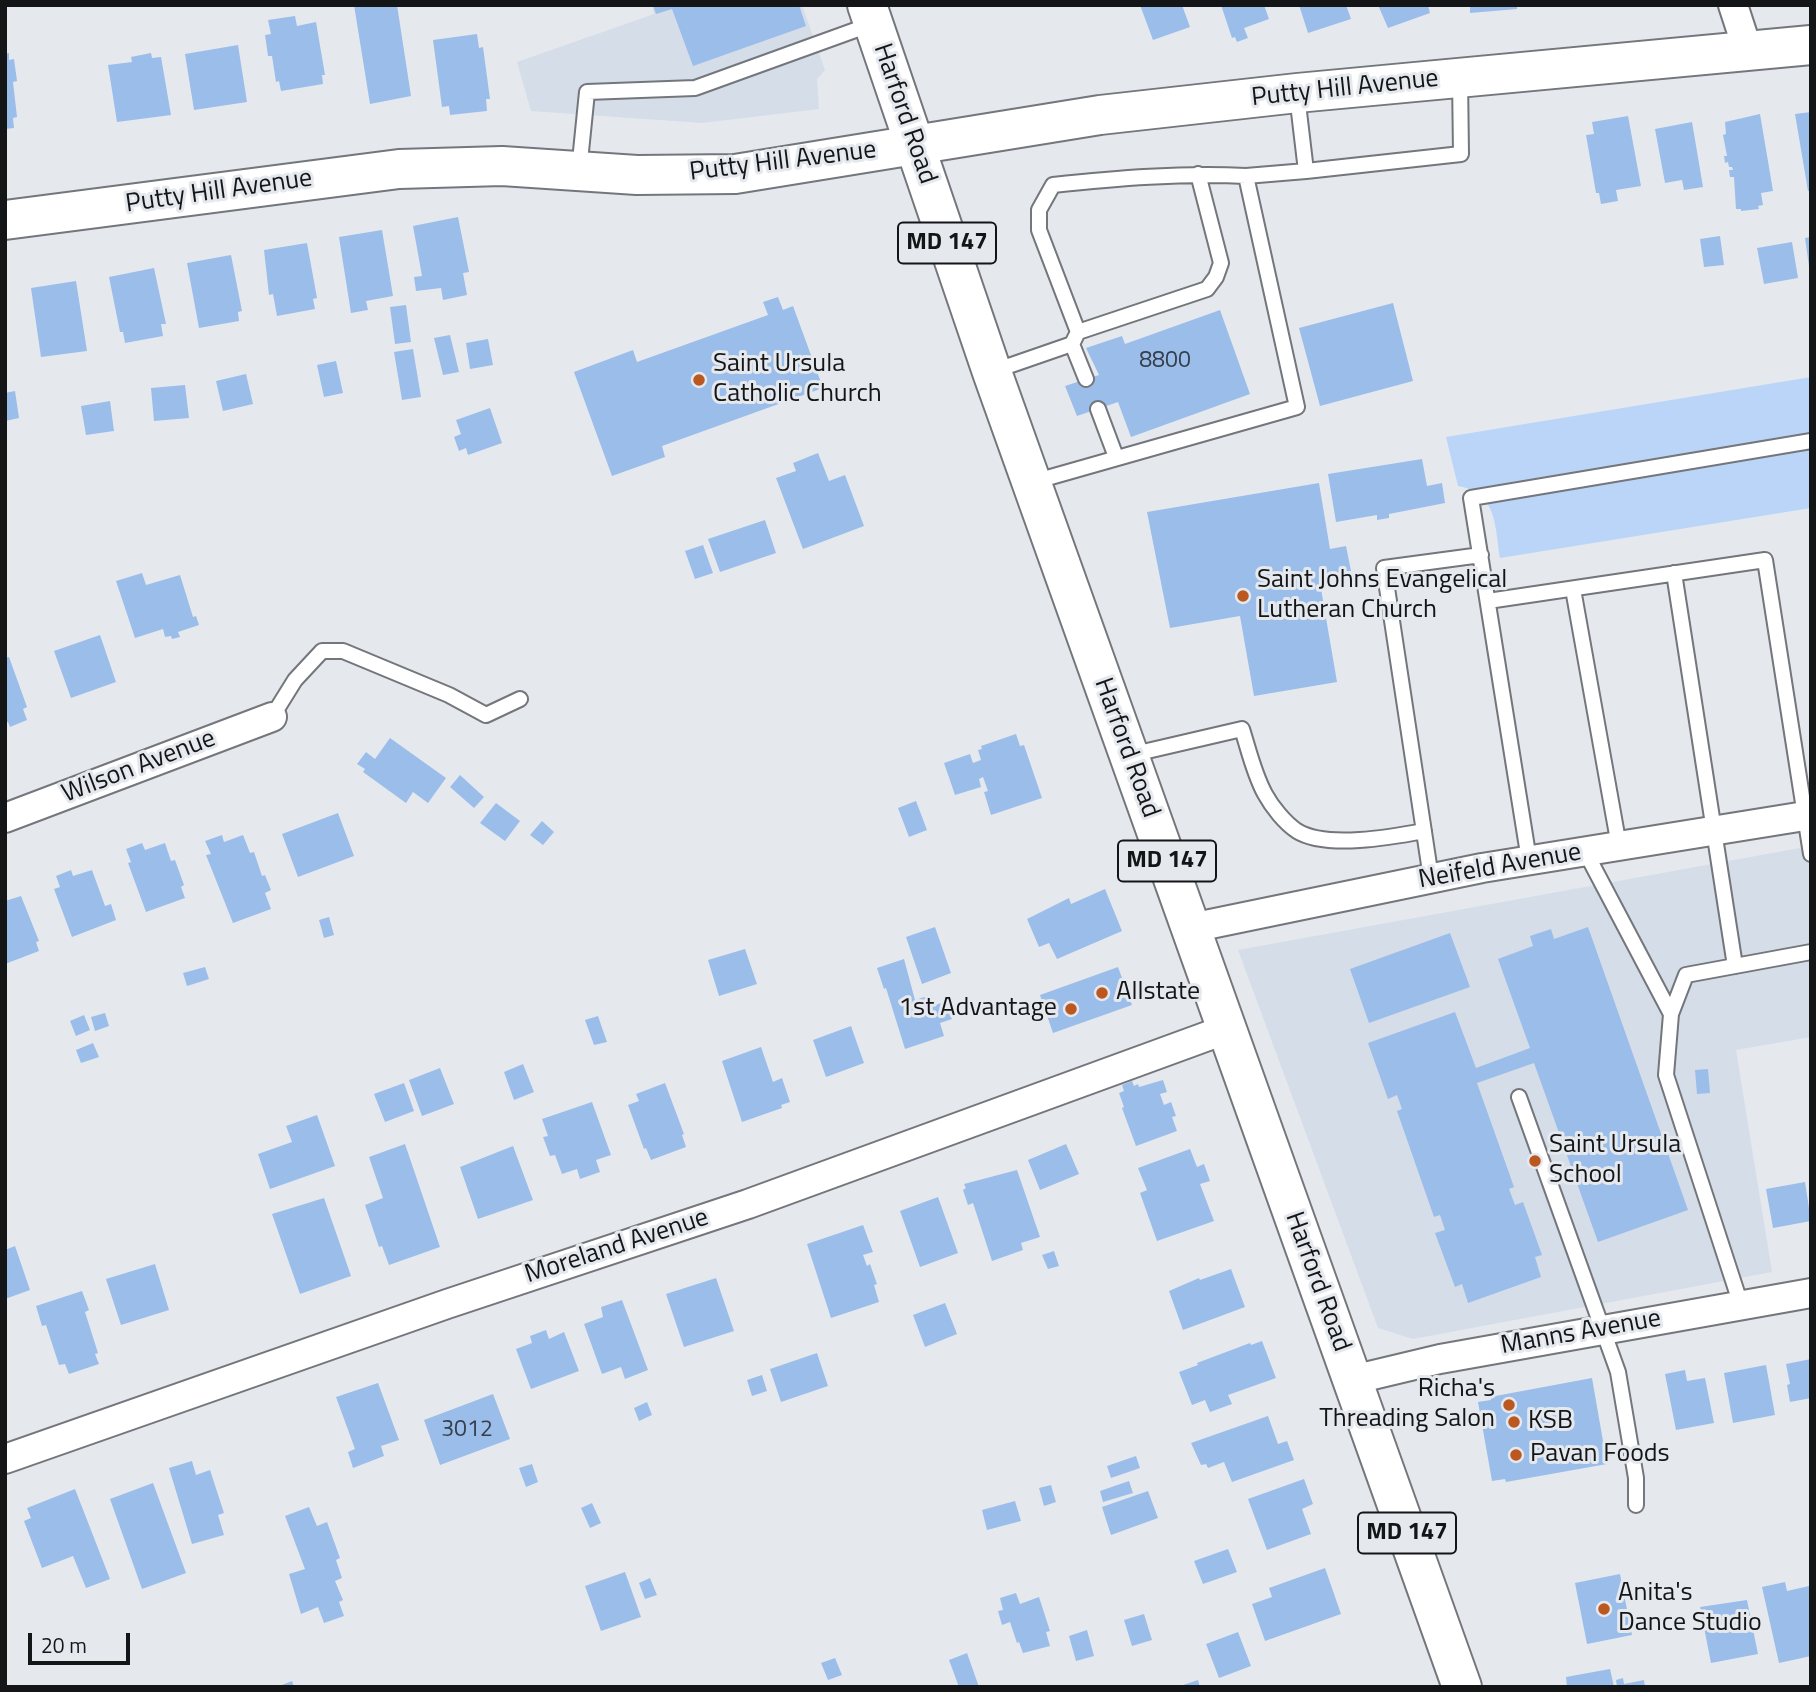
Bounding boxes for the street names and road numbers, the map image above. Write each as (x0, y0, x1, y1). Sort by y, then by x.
street label: Harford Road (865, 40, 943, 188)
street label: Putty Hill Avenue (1250, 64, 1440, 114)
street label: Putty Hill Avenue (688, 135, 878, 189)
street label: Putty Hill Avenue (124, 163, 314, 221)
road number: MD 147 (898, 223, 996, 264)
street label: Harford Road (1086, 674, 1166, 822)
street label: Wilson Avenue (58, 723, 220, 811)
street label: Neifeld Avenue (1416, 837, 1584, 897)
road number: MD 147 (1118, 840, 1216, 882)
street label: Moreland Avenue (521, 1203, 713, 1291)
street label: Harford Road (1277, 1208, 1357, 1356)
street label: Manns Avenue (1499, 1304, 1663, 1362)
road number: MD 147 (1358, 1512, 1456, 1554)

